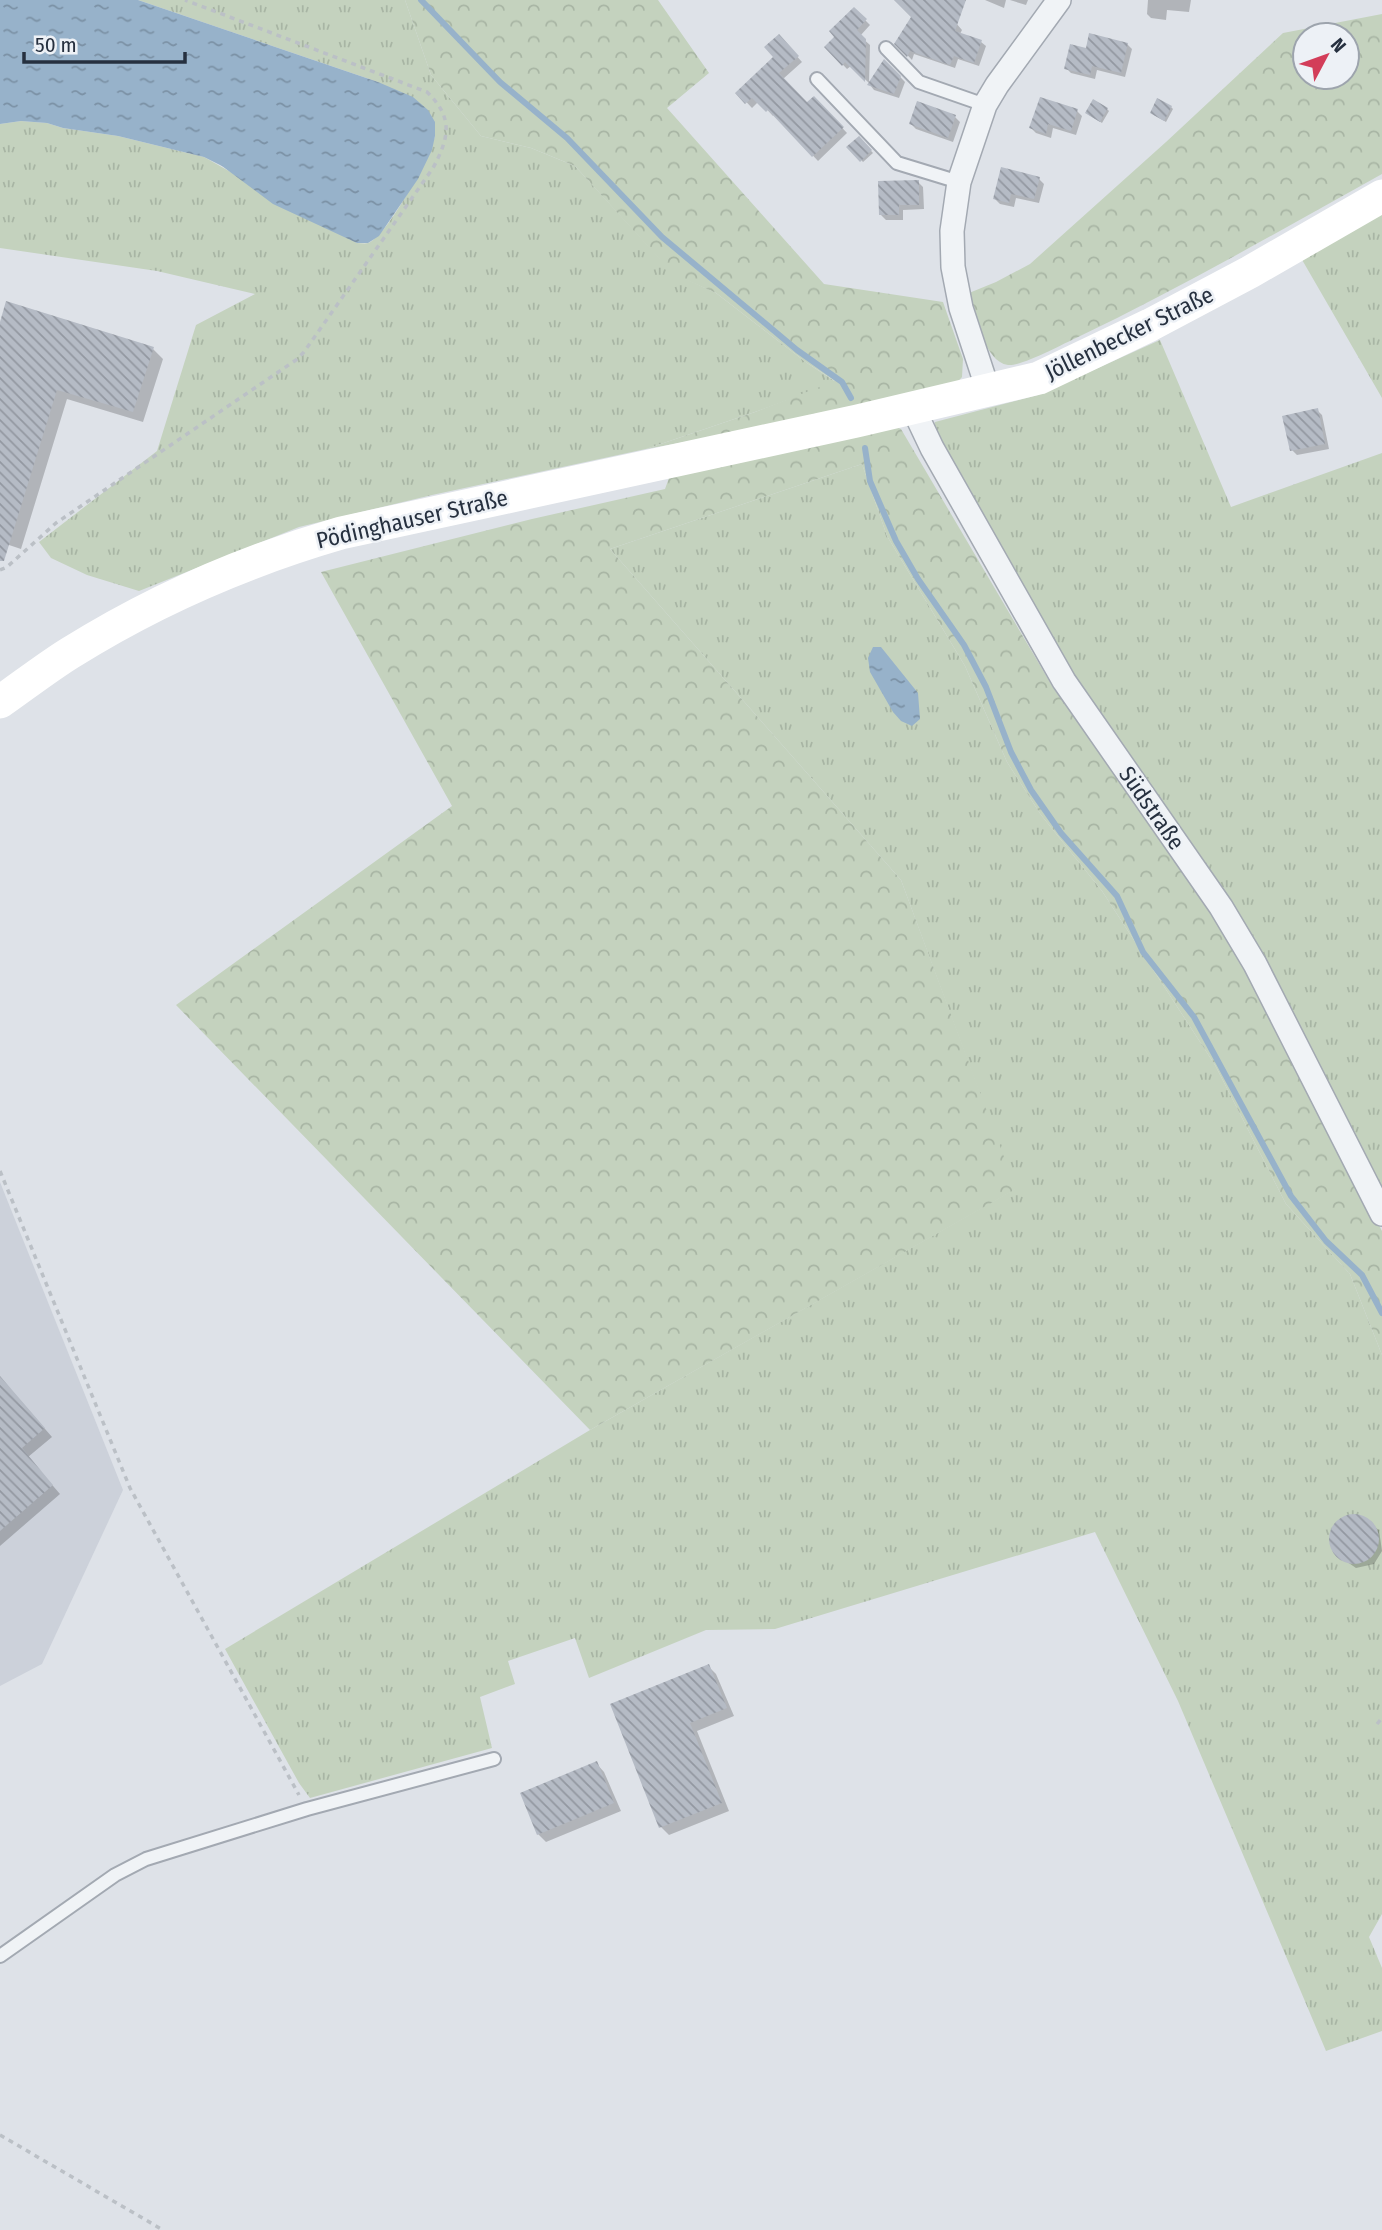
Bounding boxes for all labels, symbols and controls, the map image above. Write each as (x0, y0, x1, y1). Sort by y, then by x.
scale bar (24, 21, 186, 65)
north arrow (1291, 21, 1361, 91)
text: 50 m (35, 32, 77, 58)
text: N (1326, 33, 1351, 57)
street label: Jöllenbecker Straße (1040, 280, 1218, 386)
street label: Pödinghauser Straße (313, 483, 511, 555)
street label: Südstraße (1113, 761, 1191, 855)

